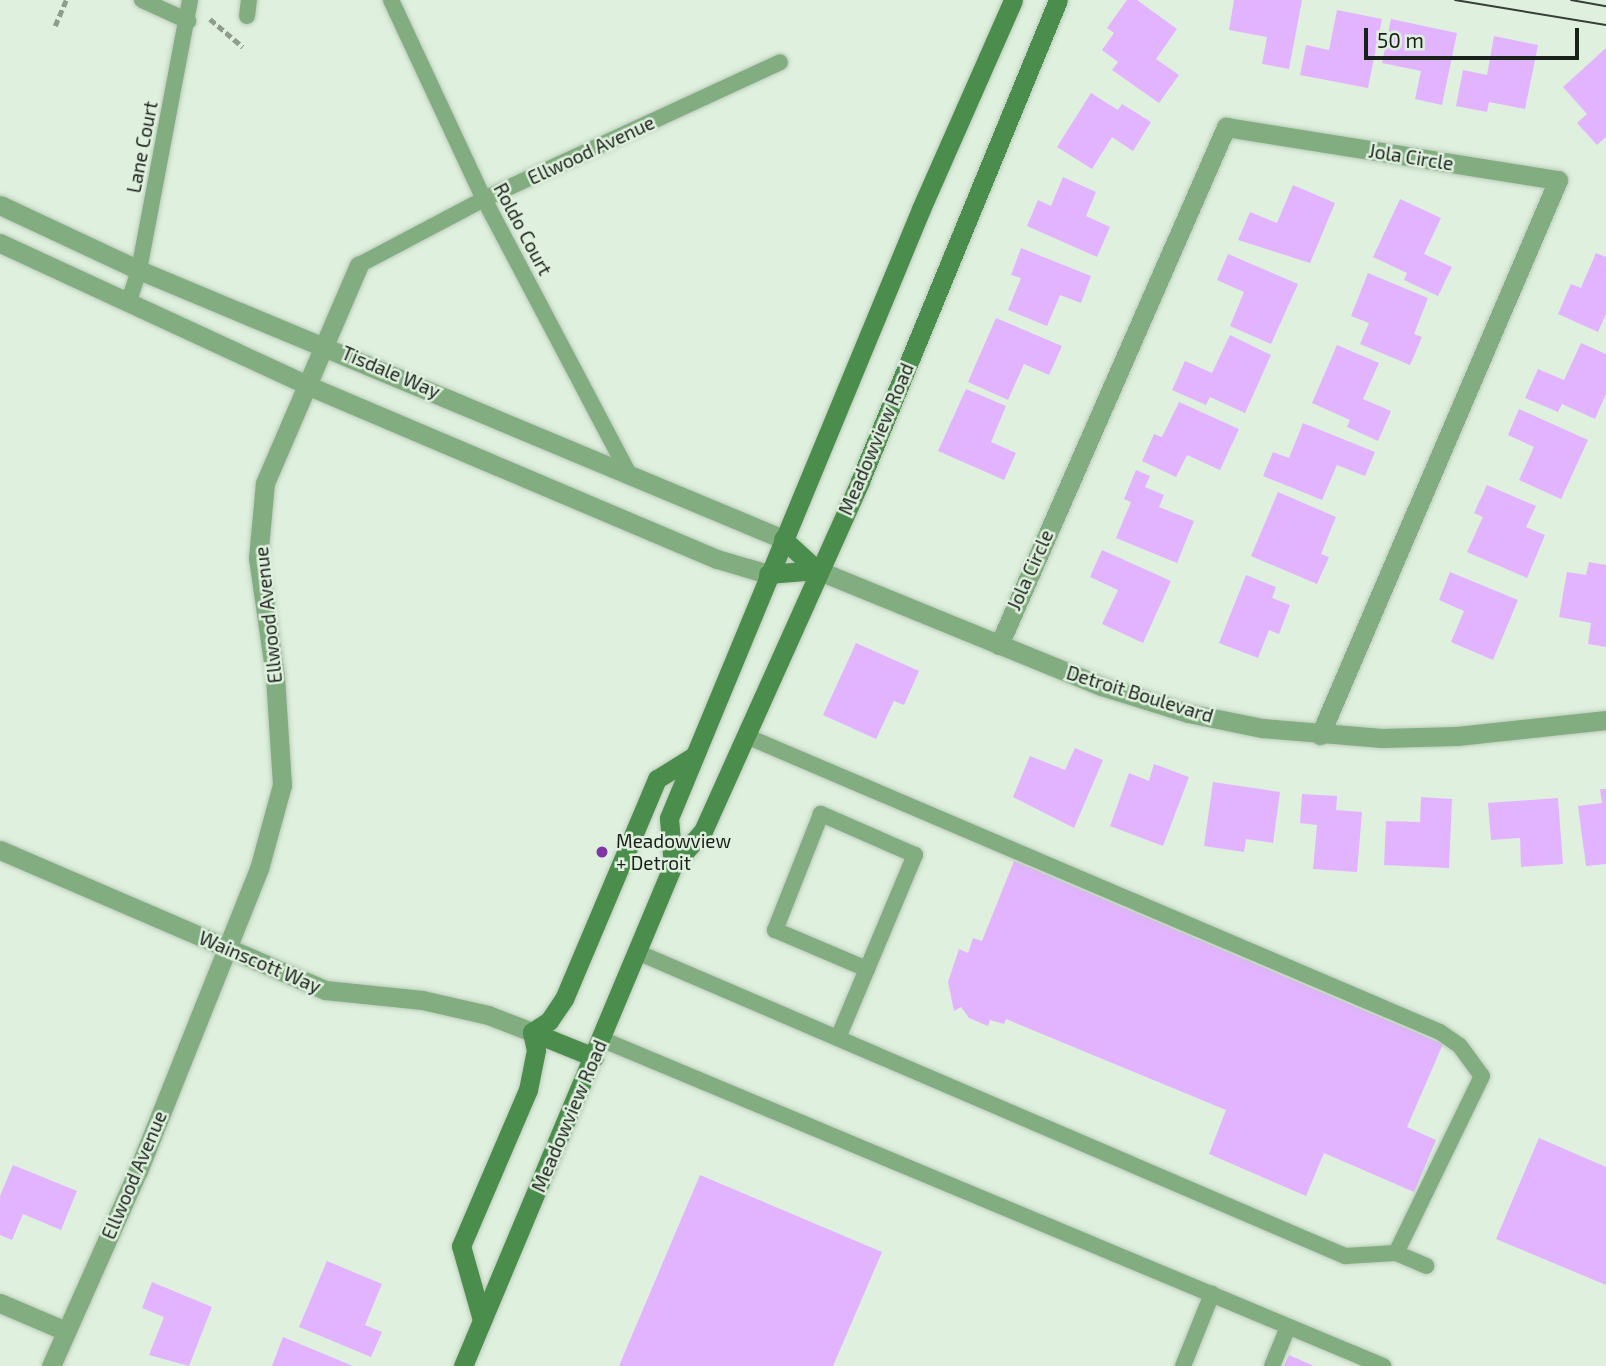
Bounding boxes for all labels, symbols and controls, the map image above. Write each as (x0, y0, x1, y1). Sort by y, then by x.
scale bar (1368, 14, 1583, 58)
text: 50 m (1377, 27, 1424, 52)
street label: Lane Court (122, 99, 162, 195)
street label: Ellwood Avenue (524, 111, 658, 189)
street label: Jola Circle (1367, 139, 1455, 175)
street label: Roldo Court (489, 179, 557, 279)
street label: Tisdale Way (338, 341, 444, 403)
street label: Meadowview Road (834, 359, 918, 519)
street label: Jola Circle (1002, 526, 1058, 614)
street label: Ellwood Avenue (249, 545, 287, 685)
street label: Detroit Boulevard (1064, 661, 1216, 727)
place label: Meadowview + Detroit (616, 830, 731, 874)
marker: Meadowview + Detroit (594, 844, 610, 860)
street label: Wainscott Way (195, 926, 325, 998)
street label: Meadowview Road (527, 1036, 611, 1196)
street label: Ellwood Avenue (97, 1107, 171, 1243)

